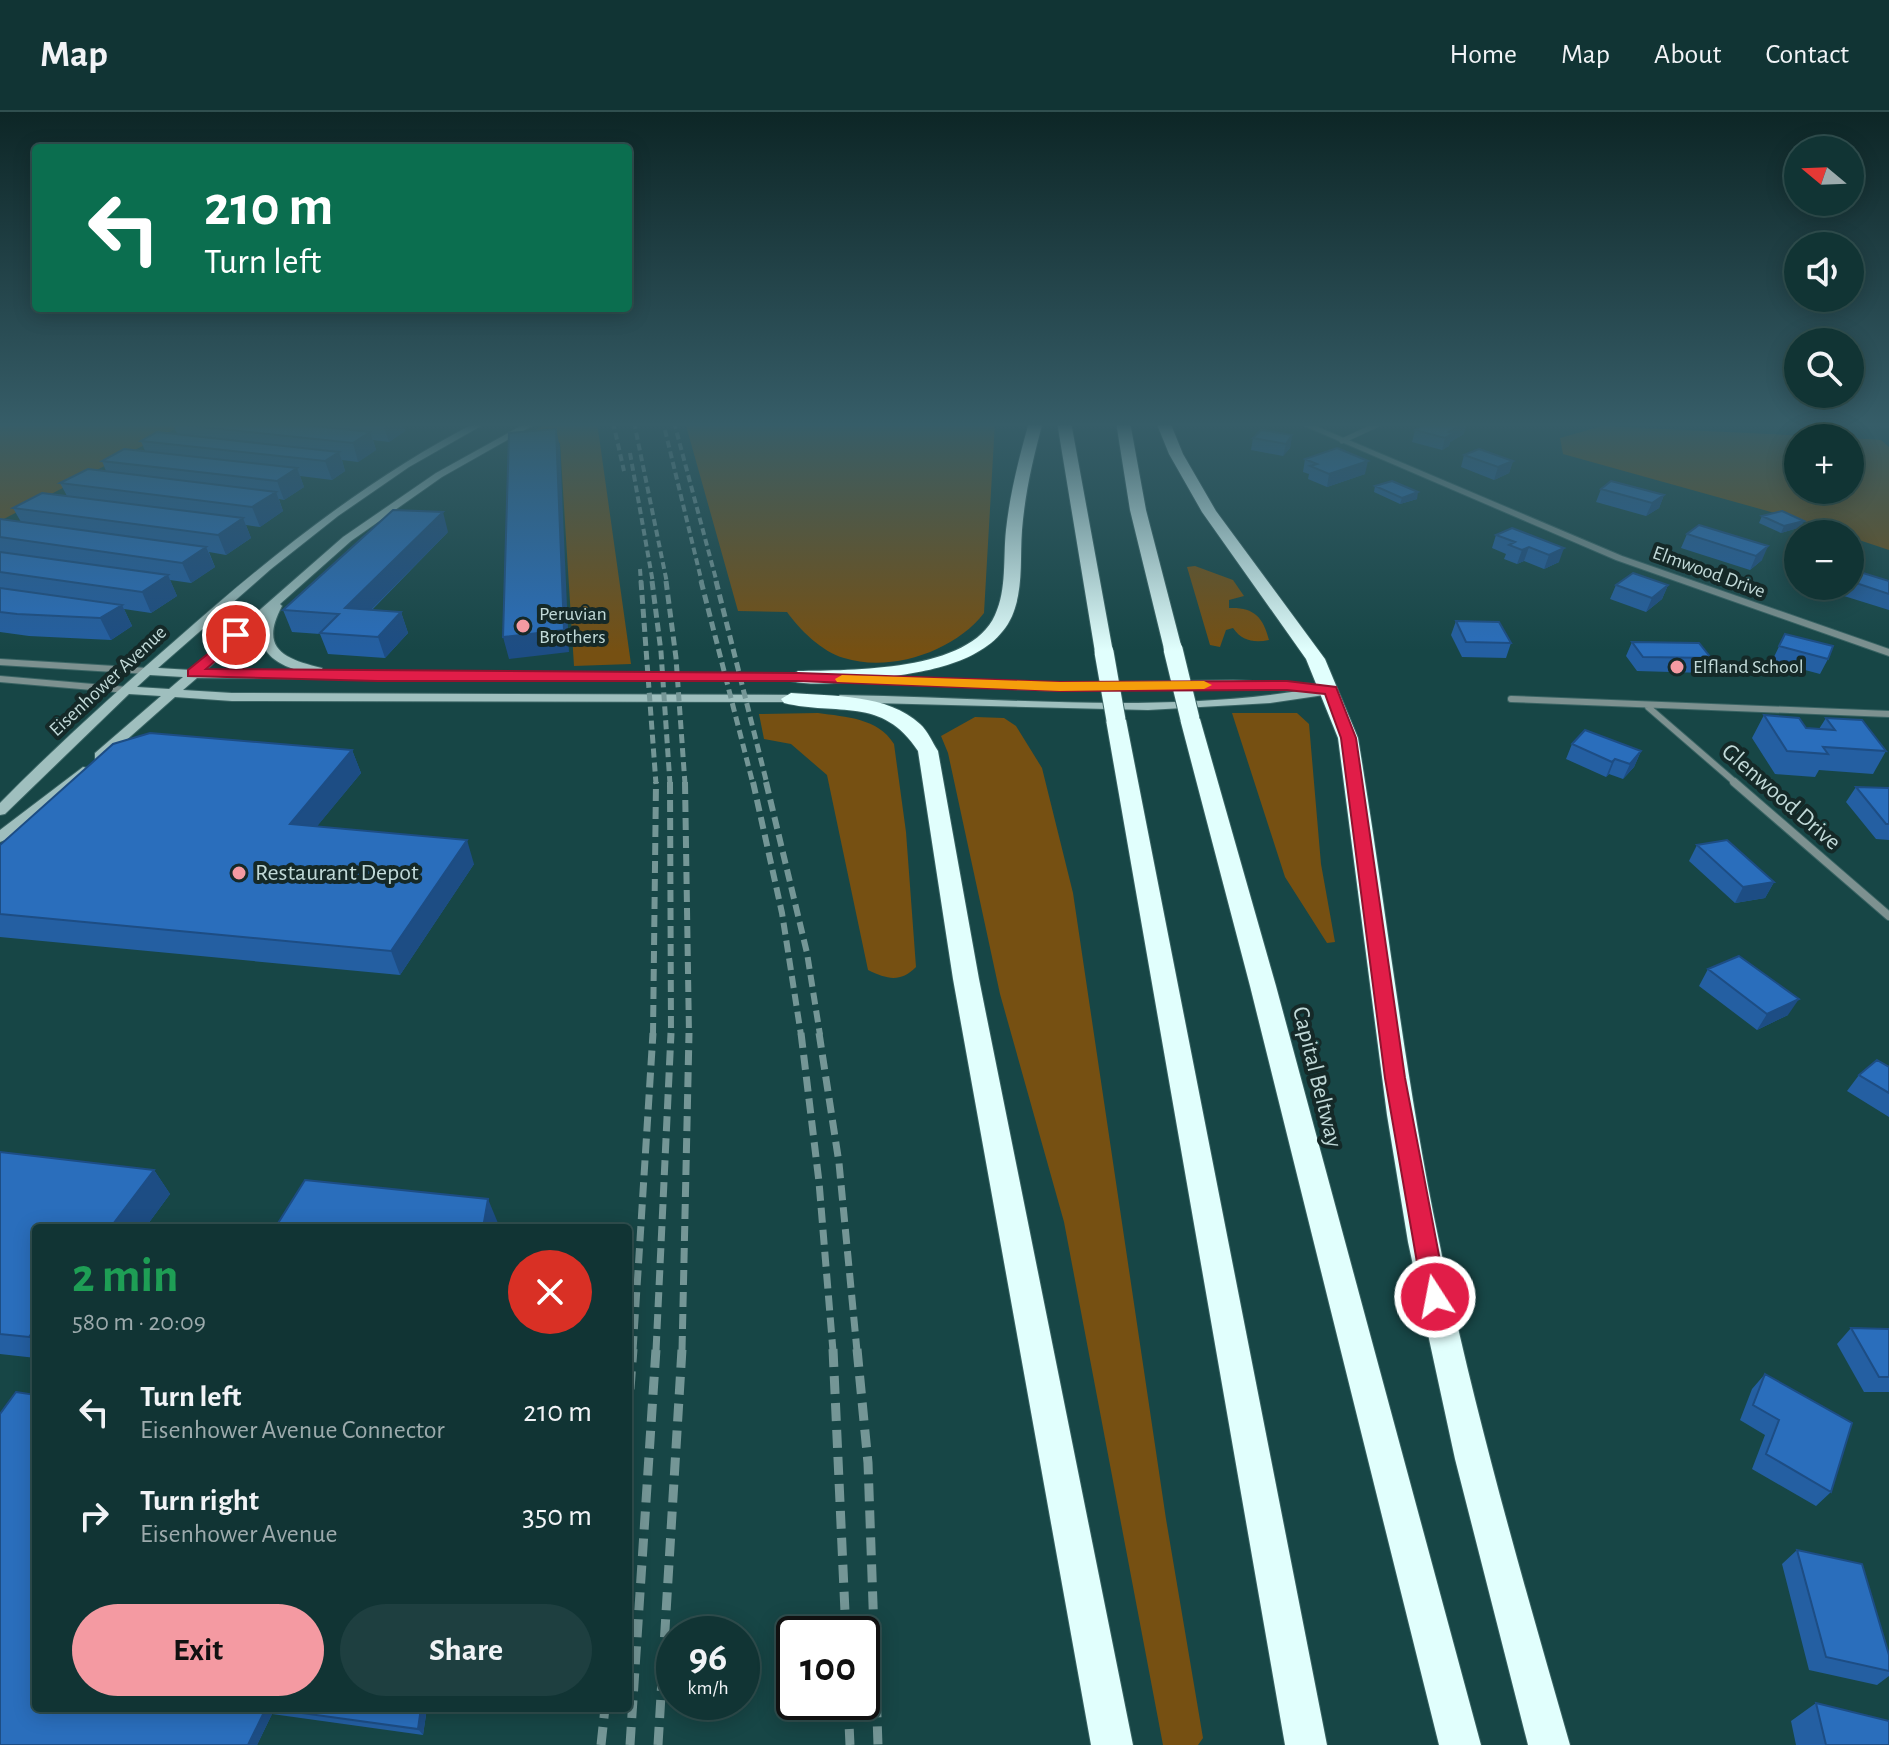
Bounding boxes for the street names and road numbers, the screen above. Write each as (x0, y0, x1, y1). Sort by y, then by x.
street label: Elmwood Drive (1650, 542, 1768, 602)
street label: Eisenhower Avenue (46, 622, 170, 740)
street label: Glenwood Drive (1717, 739, 1845, 855)
street label: Capital Beltway (1288, 1004, 1346, 1150)

